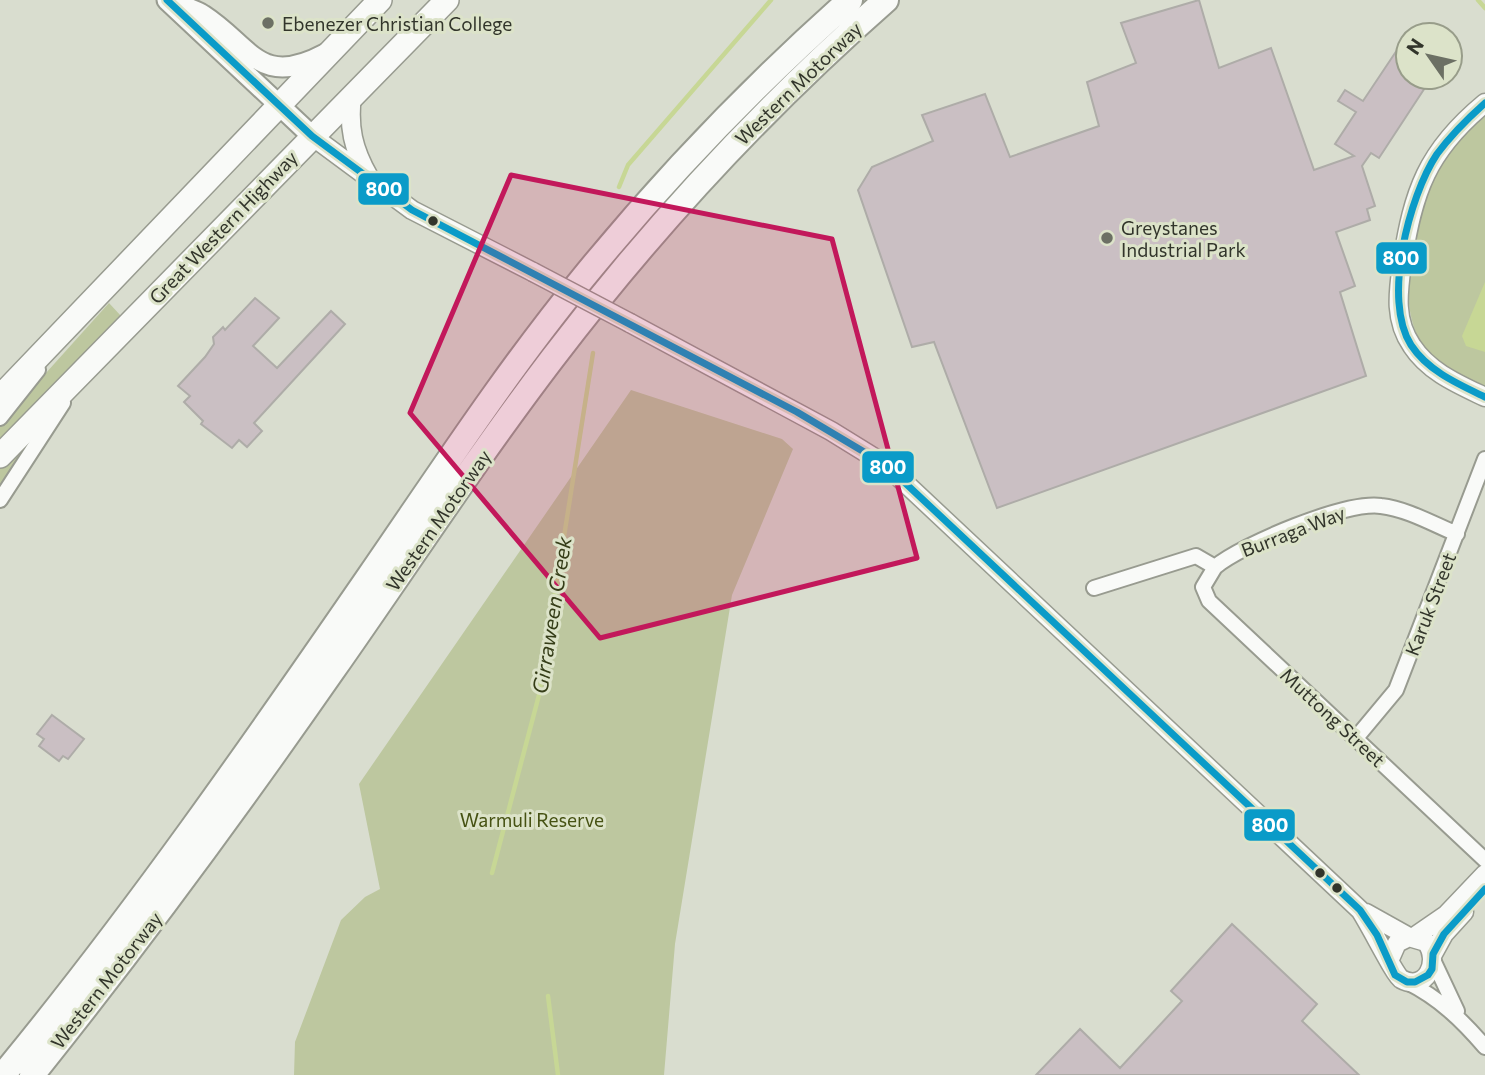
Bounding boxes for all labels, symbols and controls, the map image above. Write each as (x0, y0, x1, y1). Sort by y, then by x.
place label: Ebenezer Christian College (282, 12, 512, 35)
marker: Ebenezer Christian College (260, 15, 276, 31)
street label: Western Motorway (730, 17, 866, 149)
north arrow (1394, 21, 1464, 91)
text: N (1401, 34, 1428, 59)
street label: Great Western Highway (144, 146, 302, 308)
line badge: 800 (357, 172, 410, 206)
text: 800 (365, 177, 403, 200)
unlabelled marker (426, 214, 440, 228)
place label: Greystanes Industrial Park (1121, 216, 1246, 261)
marker: Greystanes Industrial Park (1099, 230, 1115, 246)
line badge: 800 (1375, 241, 1428, 275)
text: 800 (1382, 246, 1420, 269)
street label: Western Motorway (381, 445, 495, 595)
line badge: 800 (861, 450, 915, 484)
text: 800 (869, 455, 907, 478)
street label: Burraga Way (1238, 501, 1348, 561)
water label: Girraween Creek (526, 534, 576, 695)
street label: Karuk Street (1400, 549, 1460, 659)
street label: Muttong Street (1276, 663, 1390, 771)
park label: Warmuli Reserve (460, 808, 604, 831)
line badge: 800 (1243, 808, 1296, 842)
text: 800 (1251, 813, 1289, 836)
unlabelled marker (1313, 866, 1327, 880)
unlabelled marker (1330, 881, 1344, 895)
street label: Western Motorway (46, 907, 167, 1053)

